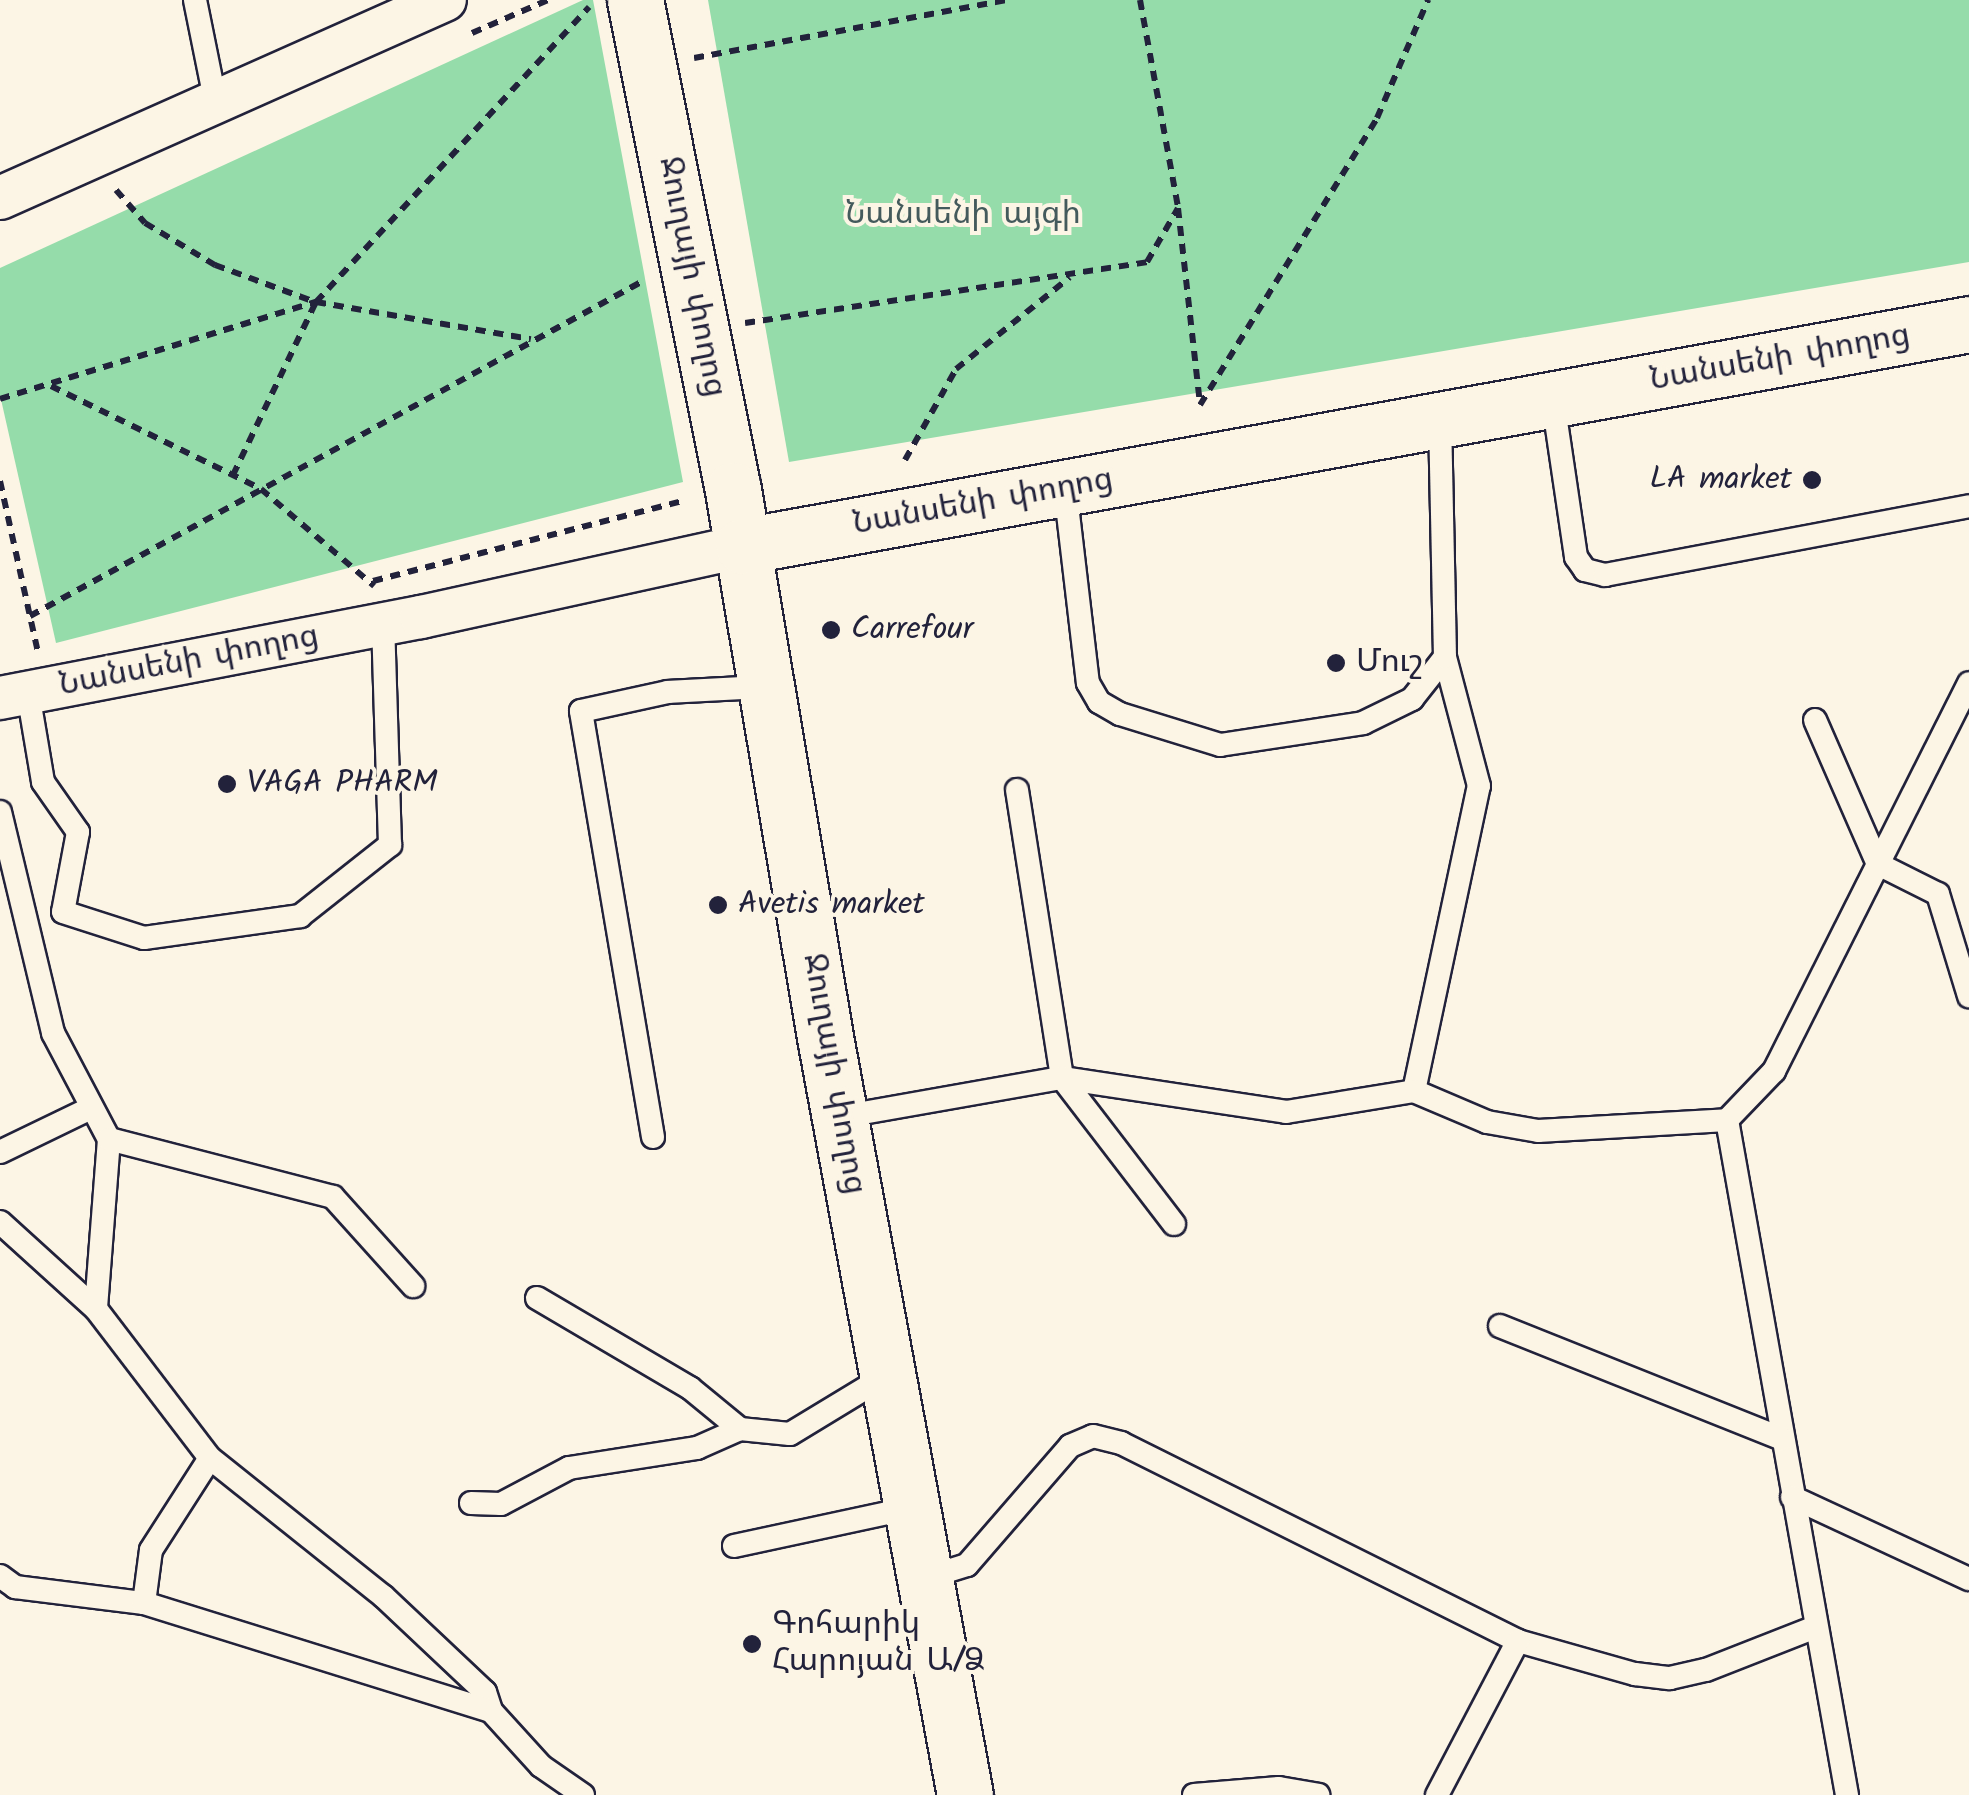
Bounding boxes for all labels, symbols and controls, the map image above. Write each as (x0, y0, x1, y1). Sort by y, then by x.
street label: Ջուղայի փողոց (649, 154, 733, 400)
park label: Նանսենի այգի (845, 196, 1081, 234)
street label: Նանսենի փողոց (1647, 317, 1913, 401)
street label: Նանսենի փողոց (850, 461, 1116, 545)
place label: LA market (1649, 461, 1792, 499)
marker: LA market (1801, 469, 1823, 491)
place label: Carrefour (851, 611, 973, 649)
street label: Նանսենի փողոց (56, 618, 322, 706)
marker: Carrefour (820, 619, 842, 641)
place label: Մուշ (1356, 644, 1422, 682)
marker: Մուշ (1325, 652, 1347, 674)
place label: VAGA PHARM (247, 765, 438, 803)
marker: VAGA PHARM (216, 773, 238, 795)
place label: Avetis market (738, 886, 925, 924)
marker: Avetis market (707, 894, 729, 916)
street label: Ջուղայի փողոց (793, 950, 873, 1198)
place label: Գոհարիկ Հարոյան Ա/Ձ (772, 1607, 985, 1682)
marker: Գոհարիկ Հարոյան Ա/Ձ (741, 1633, 763, 1655)

